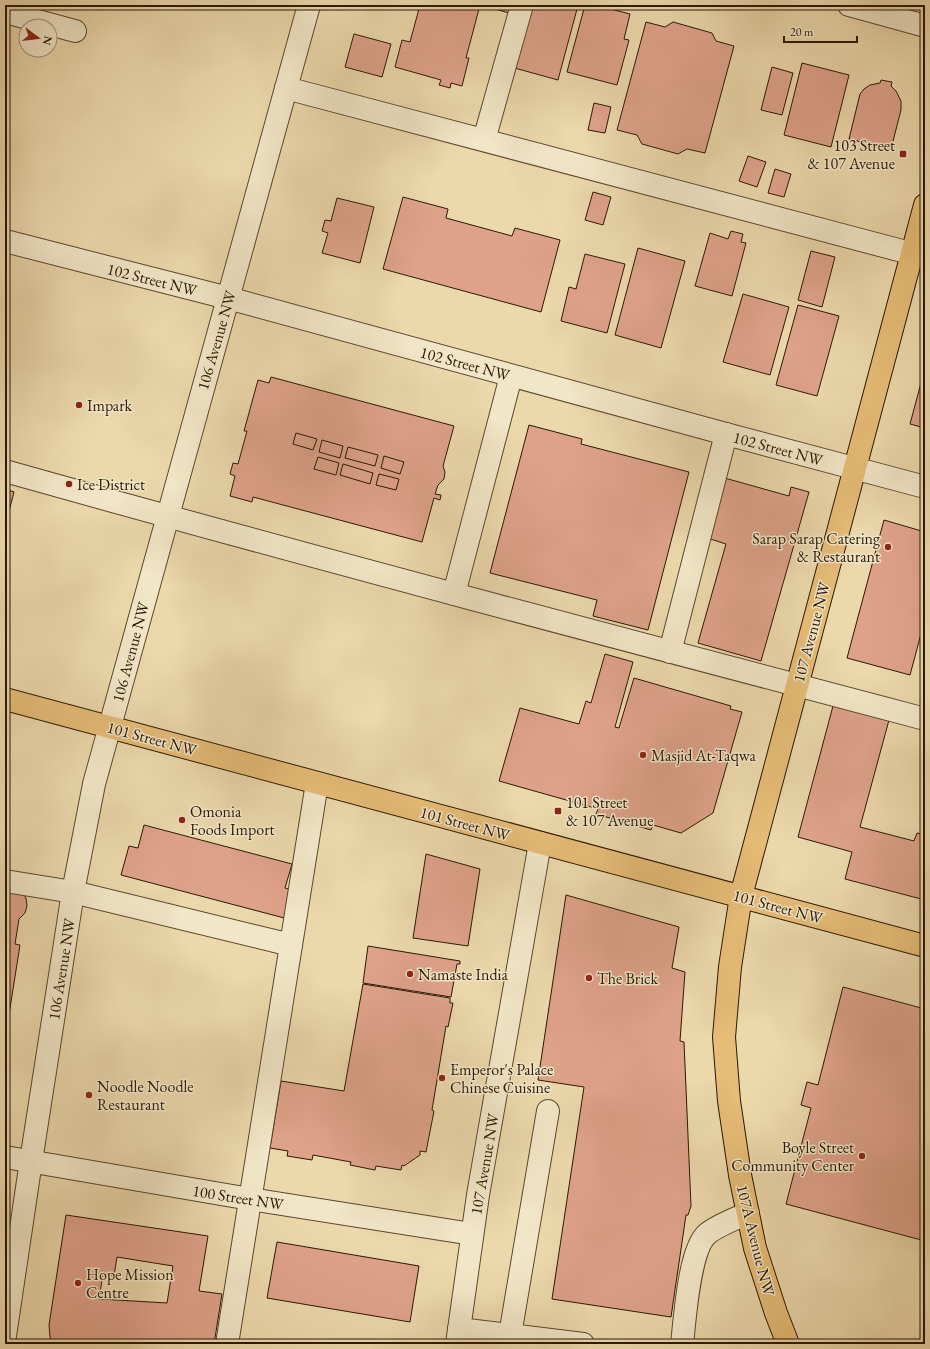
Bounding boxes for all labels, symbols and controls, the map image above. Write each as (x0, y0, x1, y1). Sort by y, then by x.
north arrow (18, 18, 58, 58)
scale bar (784, 18, 857, 44)
text: 20 m (790, 24, 814, 40)
text: N (40, 34, 56, 47)
place label: 103 Street & 107 Avenue (808, 135, 895, 174)
marker: 103 Street & 107 Avenue (898, 149, 908, 159)
street label: 102 Street NW (105, 258, 199, 301)
street label: 106 Avenue NW (192, 288, 241, 392)
street label: 102 Street NW (418, 341, 512, 386)
place label: Impark (87, 395, 133, 416)
marker: Impark (74, 400, 84, 410)
street label: 102 Street NW (731, 426, 825, 471)
place label: Ice District (77, 474, 145, 495)
marker: Ice District (64, 479, 74, 489)
place label: Sarap Sarap Catering & Restaurant (752, 528, 881, 567)
marker: Sarap Sarap Catering & Restaurant (883, 542, 893, 552)
street label: 107 Avenue NW (788, 579, 835, 684)
street label: 106 Avenue NW (107, 599, 154, 704)
street label: 101 Street NW (105, 716, 199, 761)
place label: Masjid At-Taqwa (651, 745, 756, 766)
marker: Masjid At-Taqwa (638, 750, 648, 760)
place label: 101 Street & 107 Avenue (566, 792, 653, 831)
place label: Omonia Foods Import (190, 801, 275, 840)
street label: 101 Street NW (418, 801, 512, 846)
marker: 101 Street & 107 Avenue (553, 806, 563, 816)
marker: Omonia Foods Import (177, 815, 187, 825)
street label: 101 Street NW (731, 884, 825, 929)
street label: 106 Avenue NW (43, 916, 80, 1021)
place label: Namaste India (418, 964, 508, 985)
place label: The Brick (597, 968, 659, 989)
marker: Namaste India (405, 969, 415, 979)
marker: The Brick (584, 973, 594, 983)
place label: Emperor's Palace Chinese Cuisine (450, 1059, 553, 1098)
marker: Emperor's Palace Chinese Cuisine (437, 1073, 447, 1083)
place label: Noodle Noodle Restaurant (97, 1076, 194, 1115)
marker: Noodle Noodle Restaurant (84, 1090, 94, 1100)
street label: 107 Avenue NW (465, 1111, 504, 1216)
place label: Boyle Street Community Center (731, 1137, 855, 1176)
marker: Boyle Street Community Center (857, 1151, 867, 1161)
street label: 100 Street NW (191, 1180, 285, 1215)
street label: 107A Avenue NW (732, 1182, 780, 1298)
place label: Hope Mission Centre (86, 1264, 174, 1303)
marker: Hope Mission Centre (73, 1278, 83, 1288)

